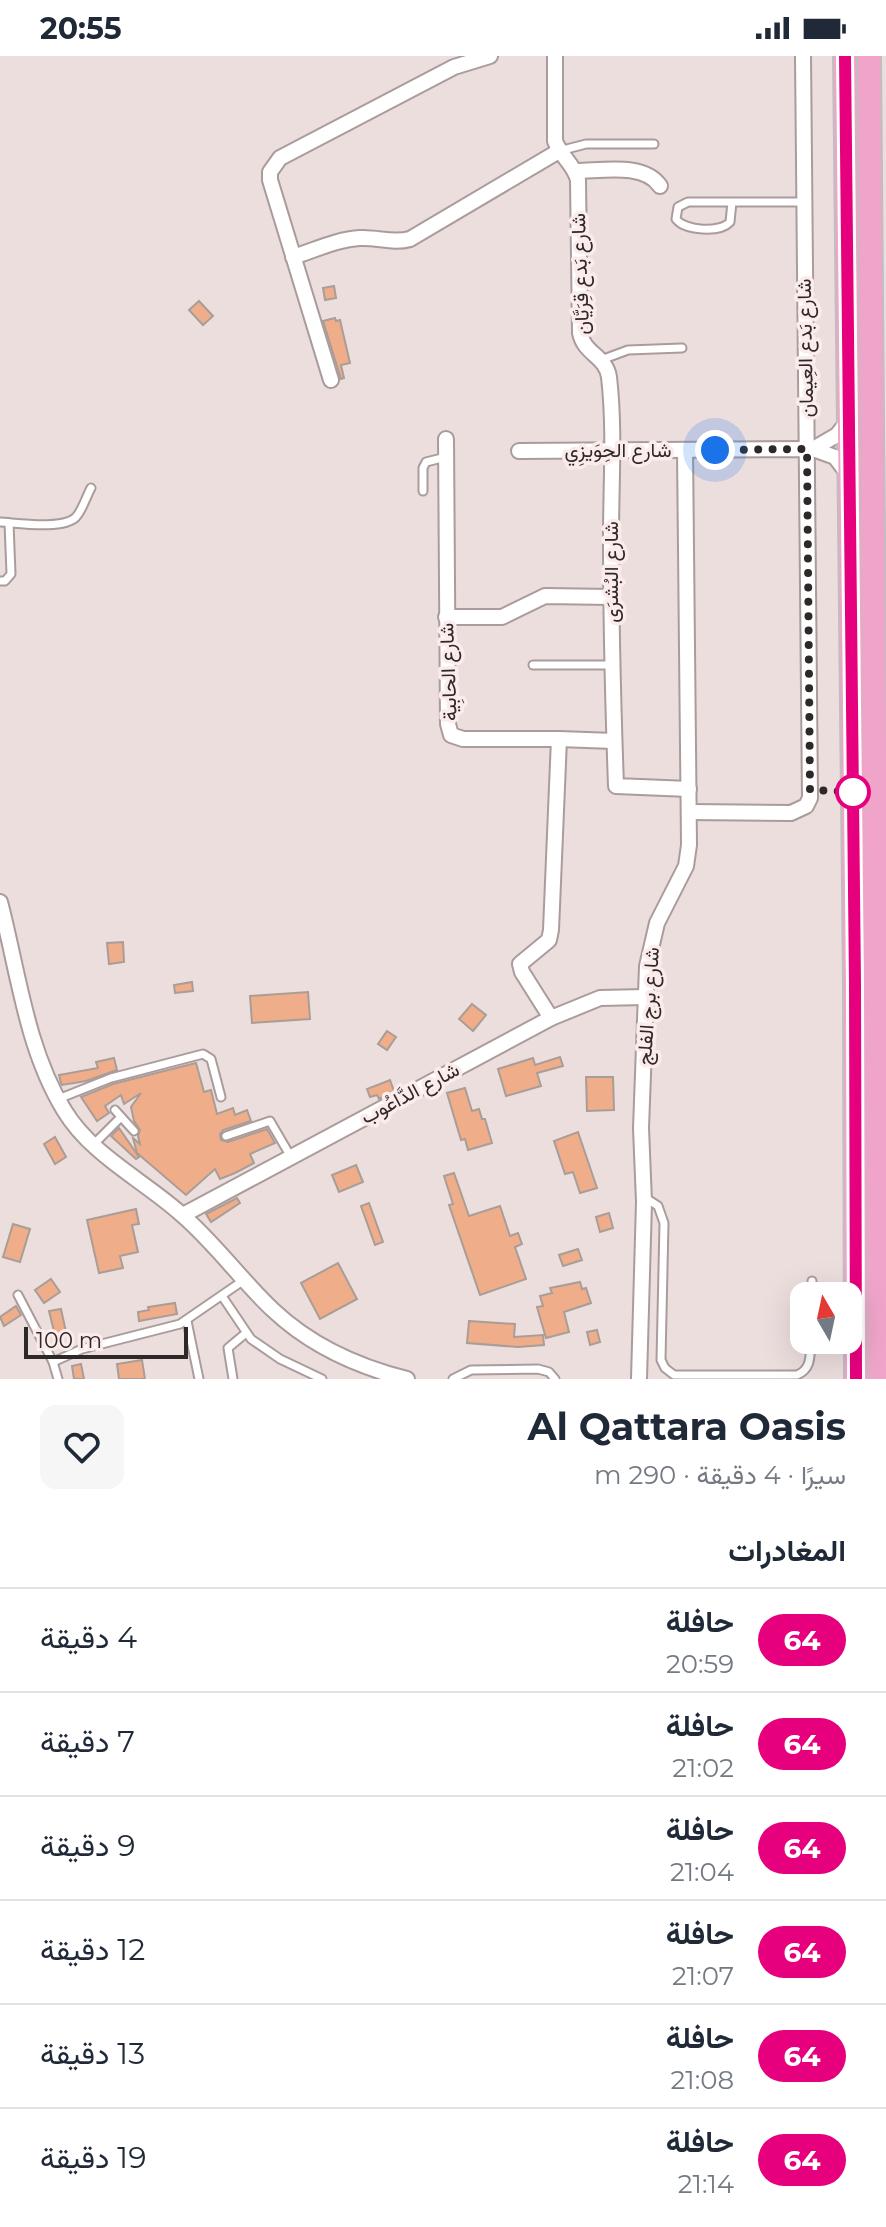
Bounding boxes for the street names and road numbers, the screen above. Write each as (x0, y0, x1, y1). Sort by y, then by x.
street label: شارع بَدع قِرَيَّان (566, 213, 596, 335)
street label: شارع بَدع العِيمان (792, 278, 820, 418)
street label: شارع الحِوَيزِي (564, 438, 672, 467)
street label: شارع البُشرَى (599, 521, 625, 623)
street label: شارع الحابِية (434, 622, 465, 722)
street label: شارع برج الفلج (632, 946, 666, 1066)
street label: شارع الدَّاعُوب (357, 1057, 464, 1131)

